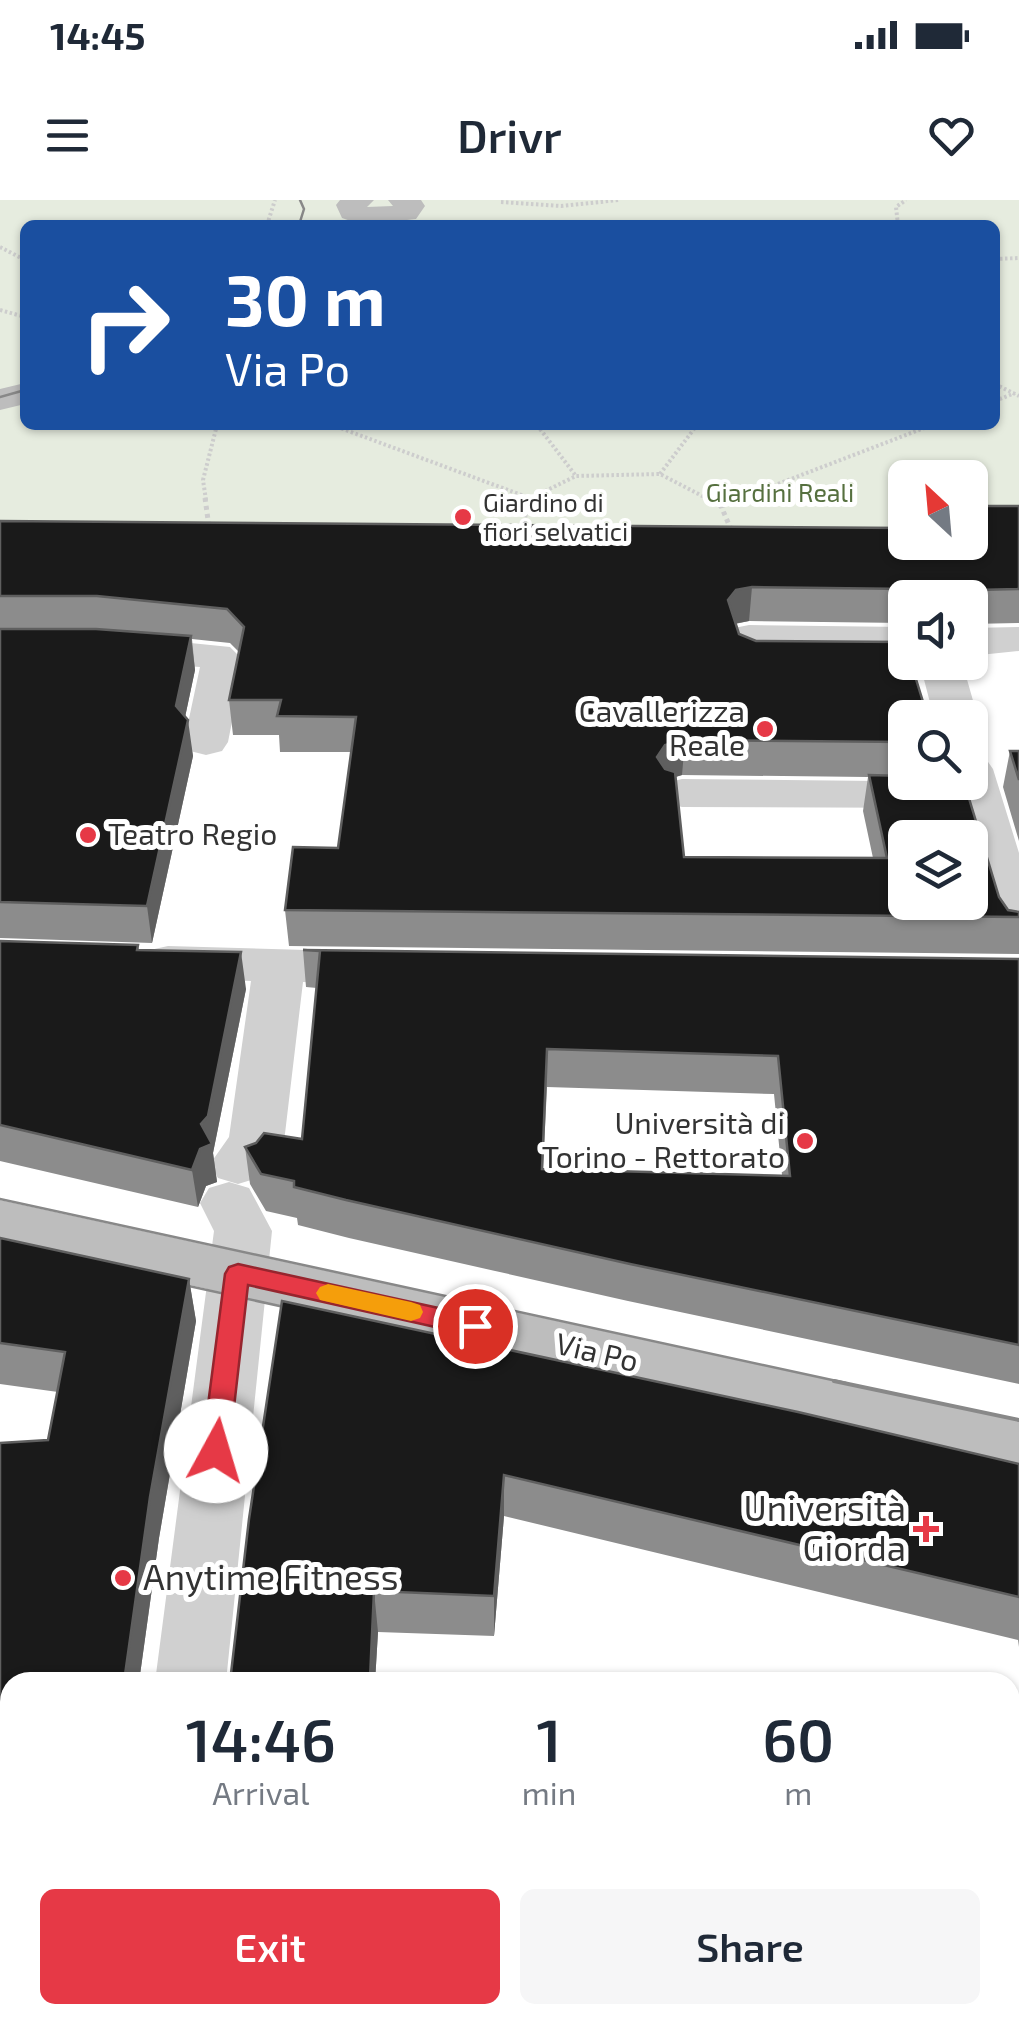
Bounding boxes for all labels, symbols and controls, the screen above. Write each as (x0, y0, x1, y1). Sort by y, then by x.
text: 14:45 (50, 12, 146, 58)
icon: menu (40, 108, 95, 163)
text: Drivr (457, 108, 562, 162)
icon: heart (924, 108, 979, 163)
text: 30 m (225, 256, 386, 340)
icon: right (60, 260, 190, 390)
text: Via Po (225, 341, 350, 395)
north arrow (888, 460, 988, 560)
map controls (888, 460, 988, 920)
park label: Giardini Reali (706, 477, 854, 507)
place label: Giardino di fiori selvatici (483, 487, 628, 546)
marker: Giardino di fiori selvatici (452, 506, 474, 528)
button: sound (888, 580, 988, 680)
place label: Cavallerizza Reale (579, 692, 745, 762)
button: search (888, 700, 988, 800)
marker: Cavallerizza Reale (754, 718, 776, 740)
place label: Teatro Regio (108, 815, 277, 851)
button: layers (888, 820, 988, 920)
marker: Teatro Regio (77, 824, 99, 846)
place label: Università di Torino - Rettorato (542, 1104, 785, 1174)
marker: Università di Torino - Rettorato (794, 1130, 816, 1152)
pin (433, 1284, 518, 1369)
icon: arrive (448, 1299, 503, 1354)
street label: Via Po (553, 1324, 642, 1378)
position arrow (164, 1399, 268, 1503)
place label: Università Giorda (743, 1486, 906, 1568)
marker: Università Giorda (915, 1518, 937, 1540)
place label: Anytime Fitness (143, 1555, 398, 1597)
marker: Anytime Fitness (112, 1567, 134, 1589)
text: 14:46 (186, 1702, 336, 1774)
text: 1 (537, 1702, 562, 1774)
text: 60 (762, 1702, 834, 1774)
text: Arrival (212, 1773, 310, 1811)
text: min (522, 1773, 576, 1811)
text: m (784, 1773, 812, 1811)
button: Exit (40, 1889, 500, 2004)
button: Share (520, 1889, 980, 2004)

